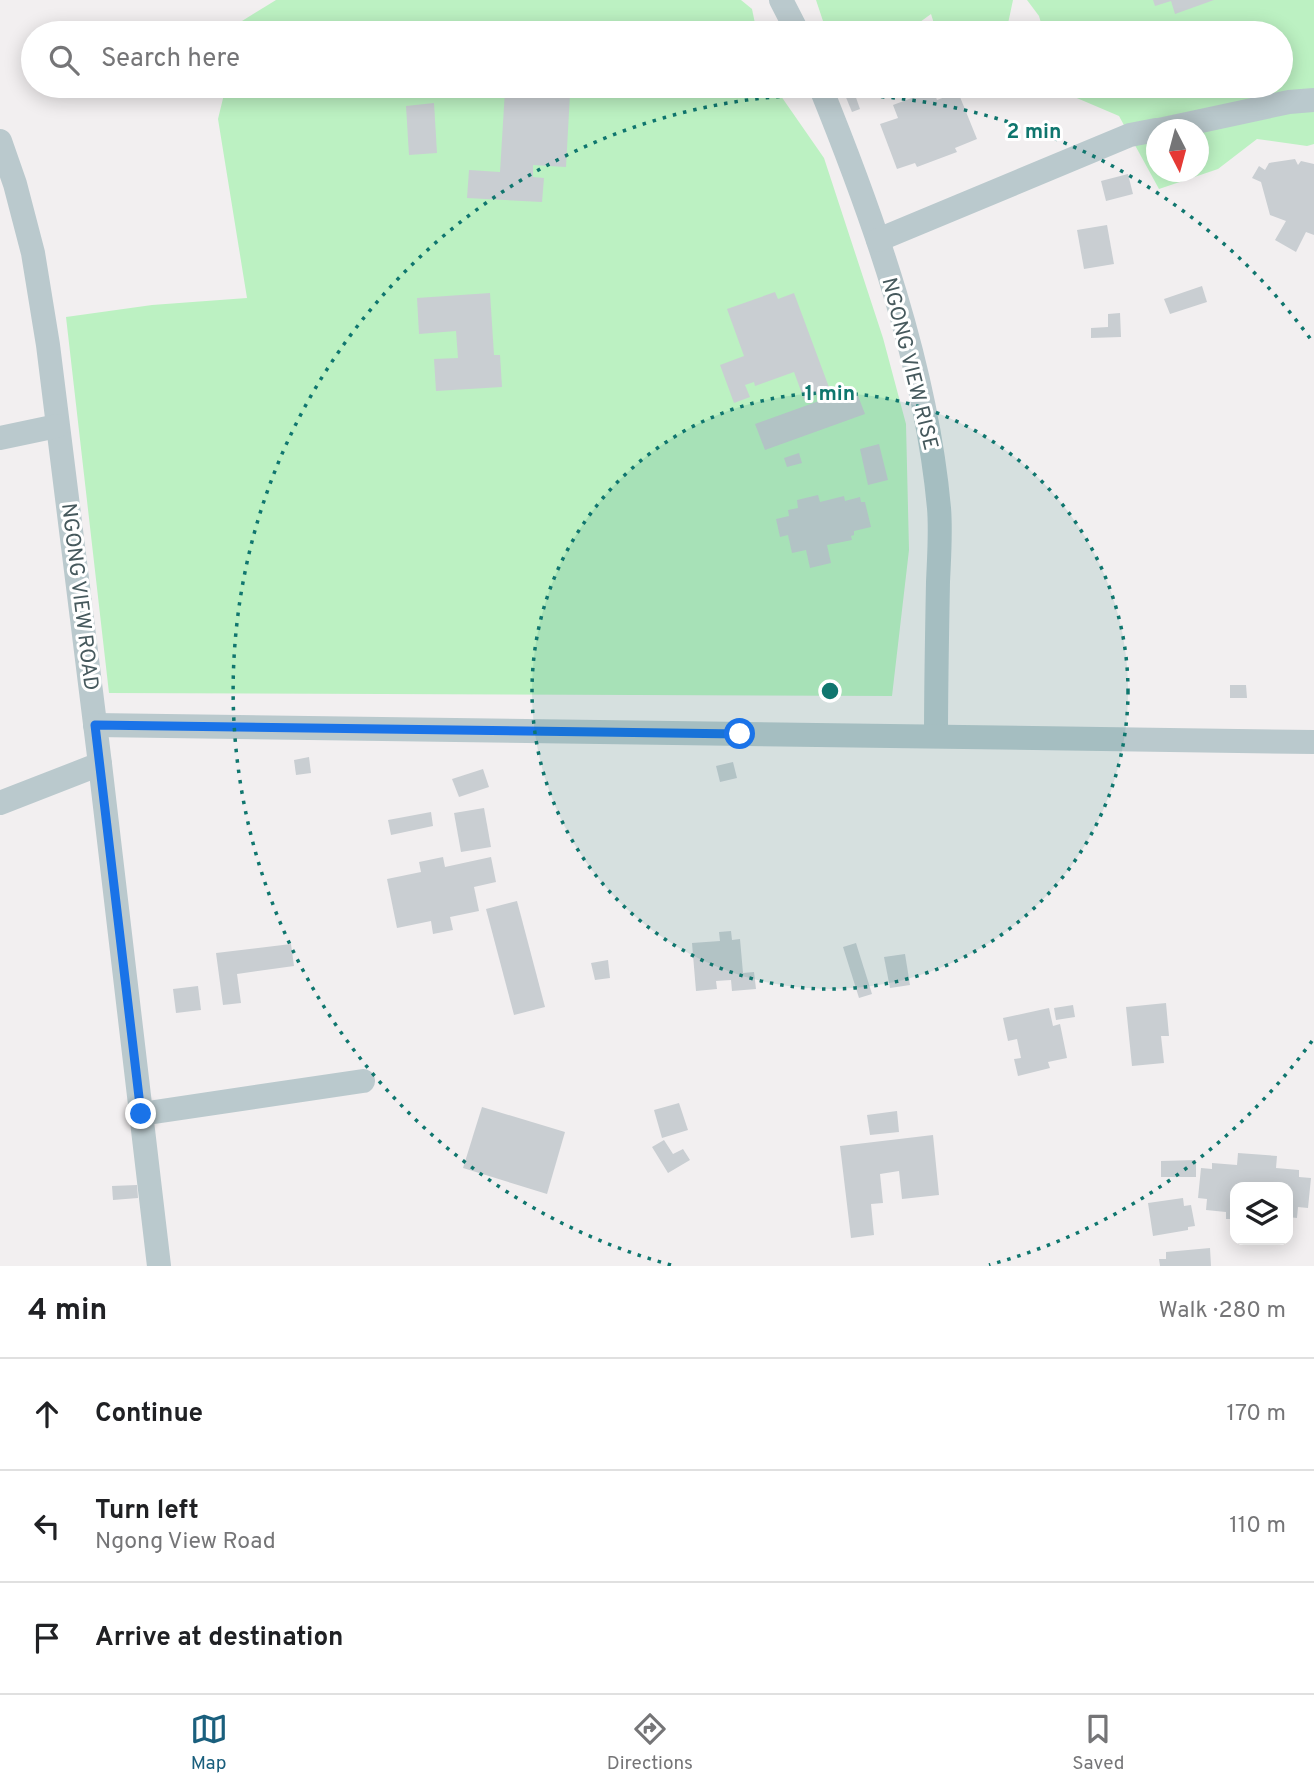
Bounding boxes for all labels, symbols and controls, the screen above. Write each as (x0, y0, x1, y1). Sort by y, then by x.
search box (21, 21, 1293, 98)
icon: search (45, 41, 83, 79)
text: Search here (101, 43, 240, 76)
text: 2 min (1007, 119, 1061, 146)
north arrow (1146, 119, 1209, 182)
street label: NGONG VIEW RISE (874, 275, 944, 453)
text: 1 min (805, 381, 855, 408)
street label: NGONG VIEW ROAD (54, 502, 104, 692)
centre of rings (818, 679, 842, 703)
route start (724, 718, 755, 749)
route end (125, 1098, 156, 1129)
map controls (1230, 1182, 1293, 1245)
button: layers (1230, 1182, 1293, 1245)
text: 4 min (28, 1293, 107, 1330)
text: Walk · 280 m (1159, 1297, 1286, 1326)
icon: ahead (28, 1395, 66, 1433)
text: Continue (95, 1398, 203, 1431)
text: 170 m (1227, 1400, 1286, 1429)
text: Turn left (95, 1495, 199, 1528)
icon: left (28, 1507, 66, 1545)
text: 110 m (1229, 1512, 1286, 1541)
text: Ngong View Road (95, 1528, 276, 1557)
icon: arrive (28, 1619, 66, 1657)
text: Arrive at destination (95, 1622, 343, 1655)
tab: Map (190, 1710, 228, 1776)
tab: Directions (607, 1710, 693, 1776)
tab: Saved (1072, 1710, 1124, 1776)

